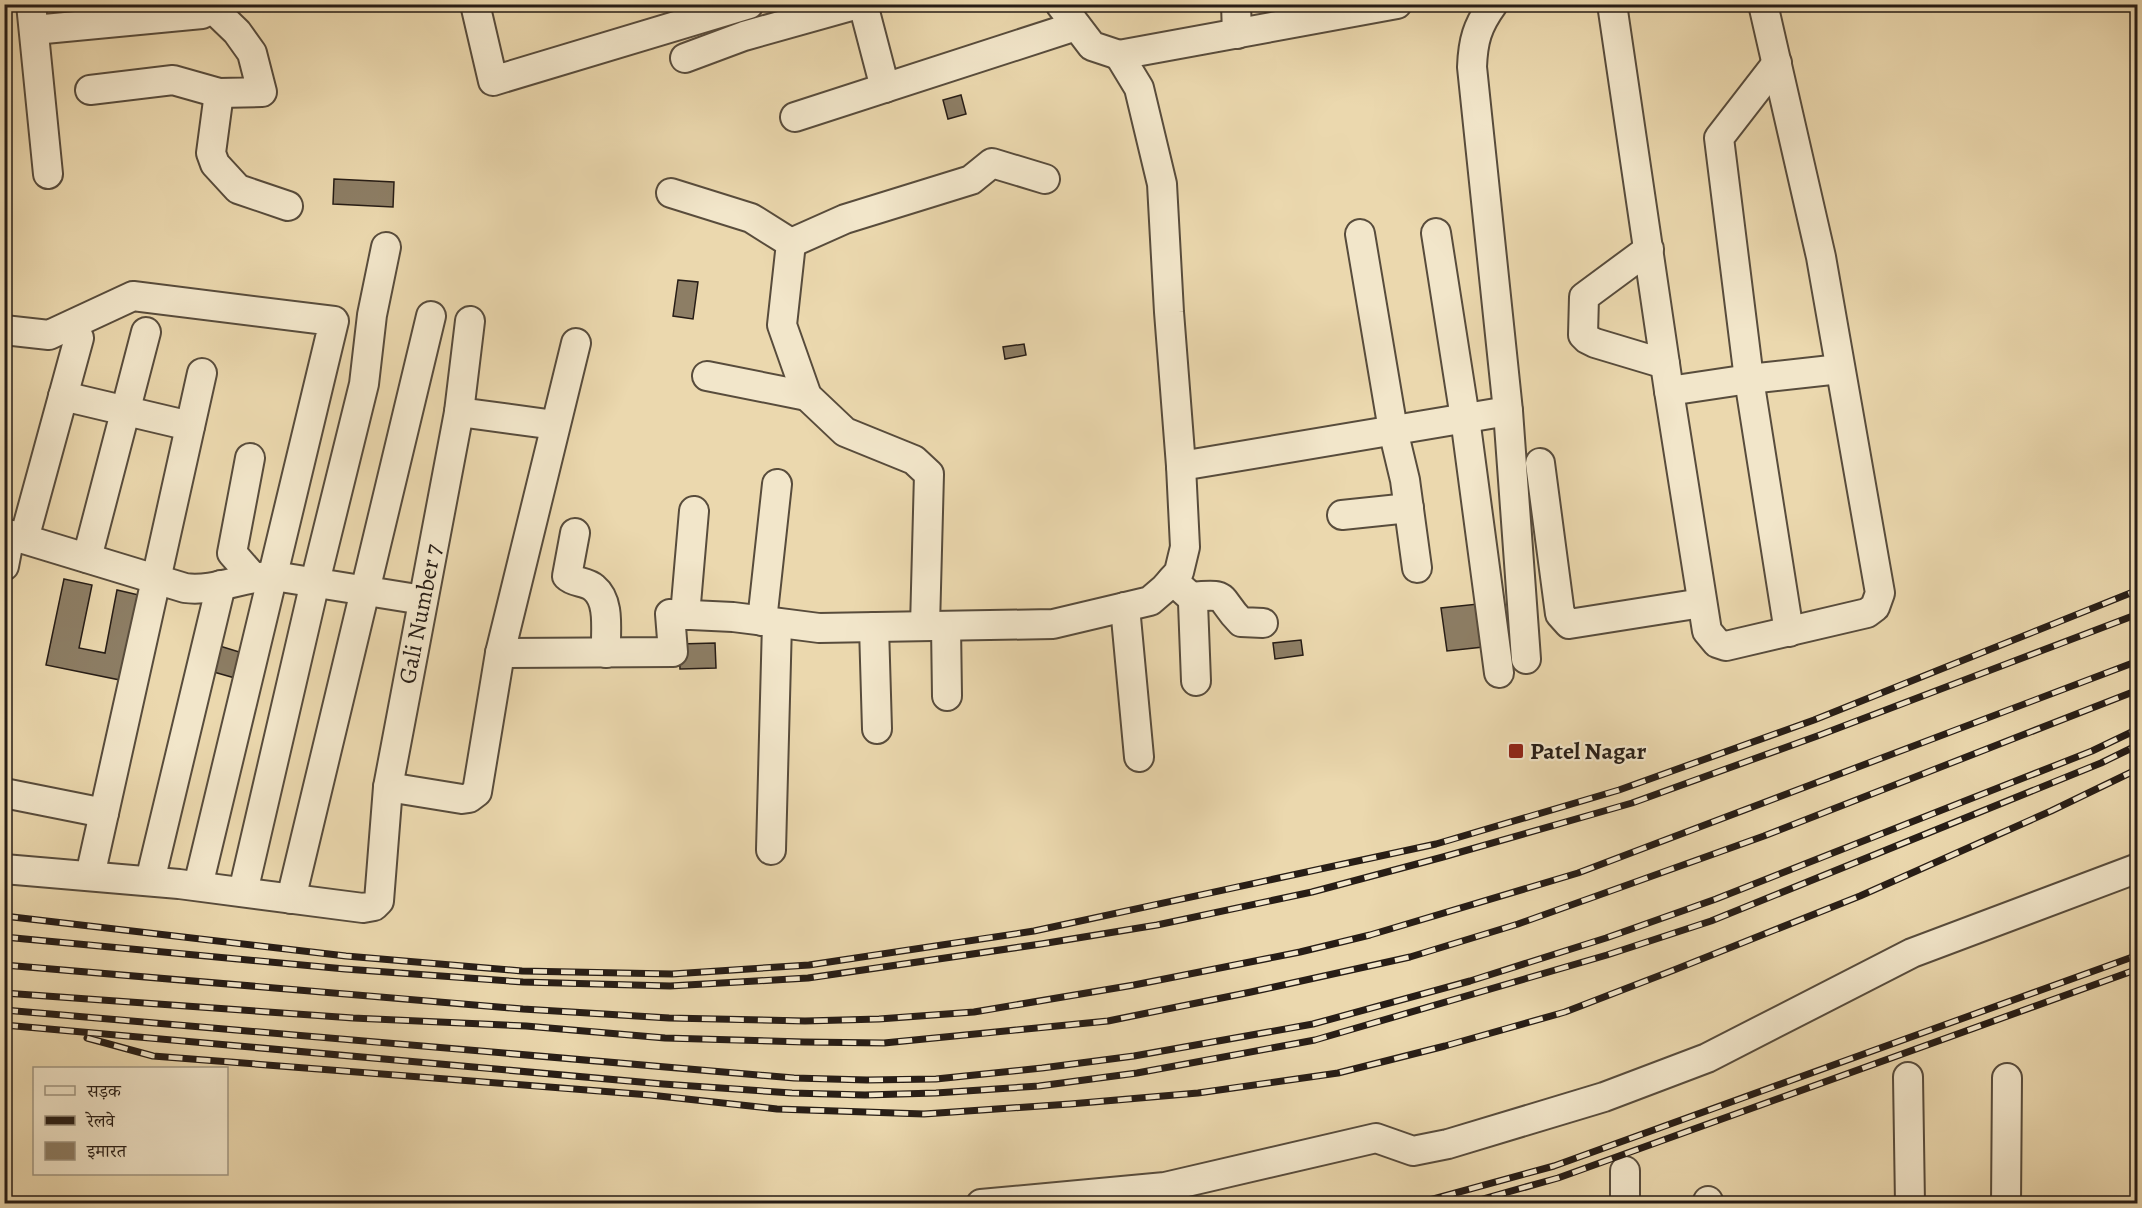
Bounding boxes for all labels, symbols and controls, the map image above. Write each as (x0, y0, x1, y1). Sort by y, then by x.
street label: Gali Number 7 (391, 541, 449, 687)
place label: Patel Nagar (1530, 735, 1647, 767)
marker: Patel Nagar (1507, 742, 1525, 760)
legend (33, 1067, 228, 1175)
text: सड़क (86, 1079, 122, 1103)
text: रेलवे (85, 1109, 116, 1133)
text: इमारत (86, 1139, 127, 1163)

